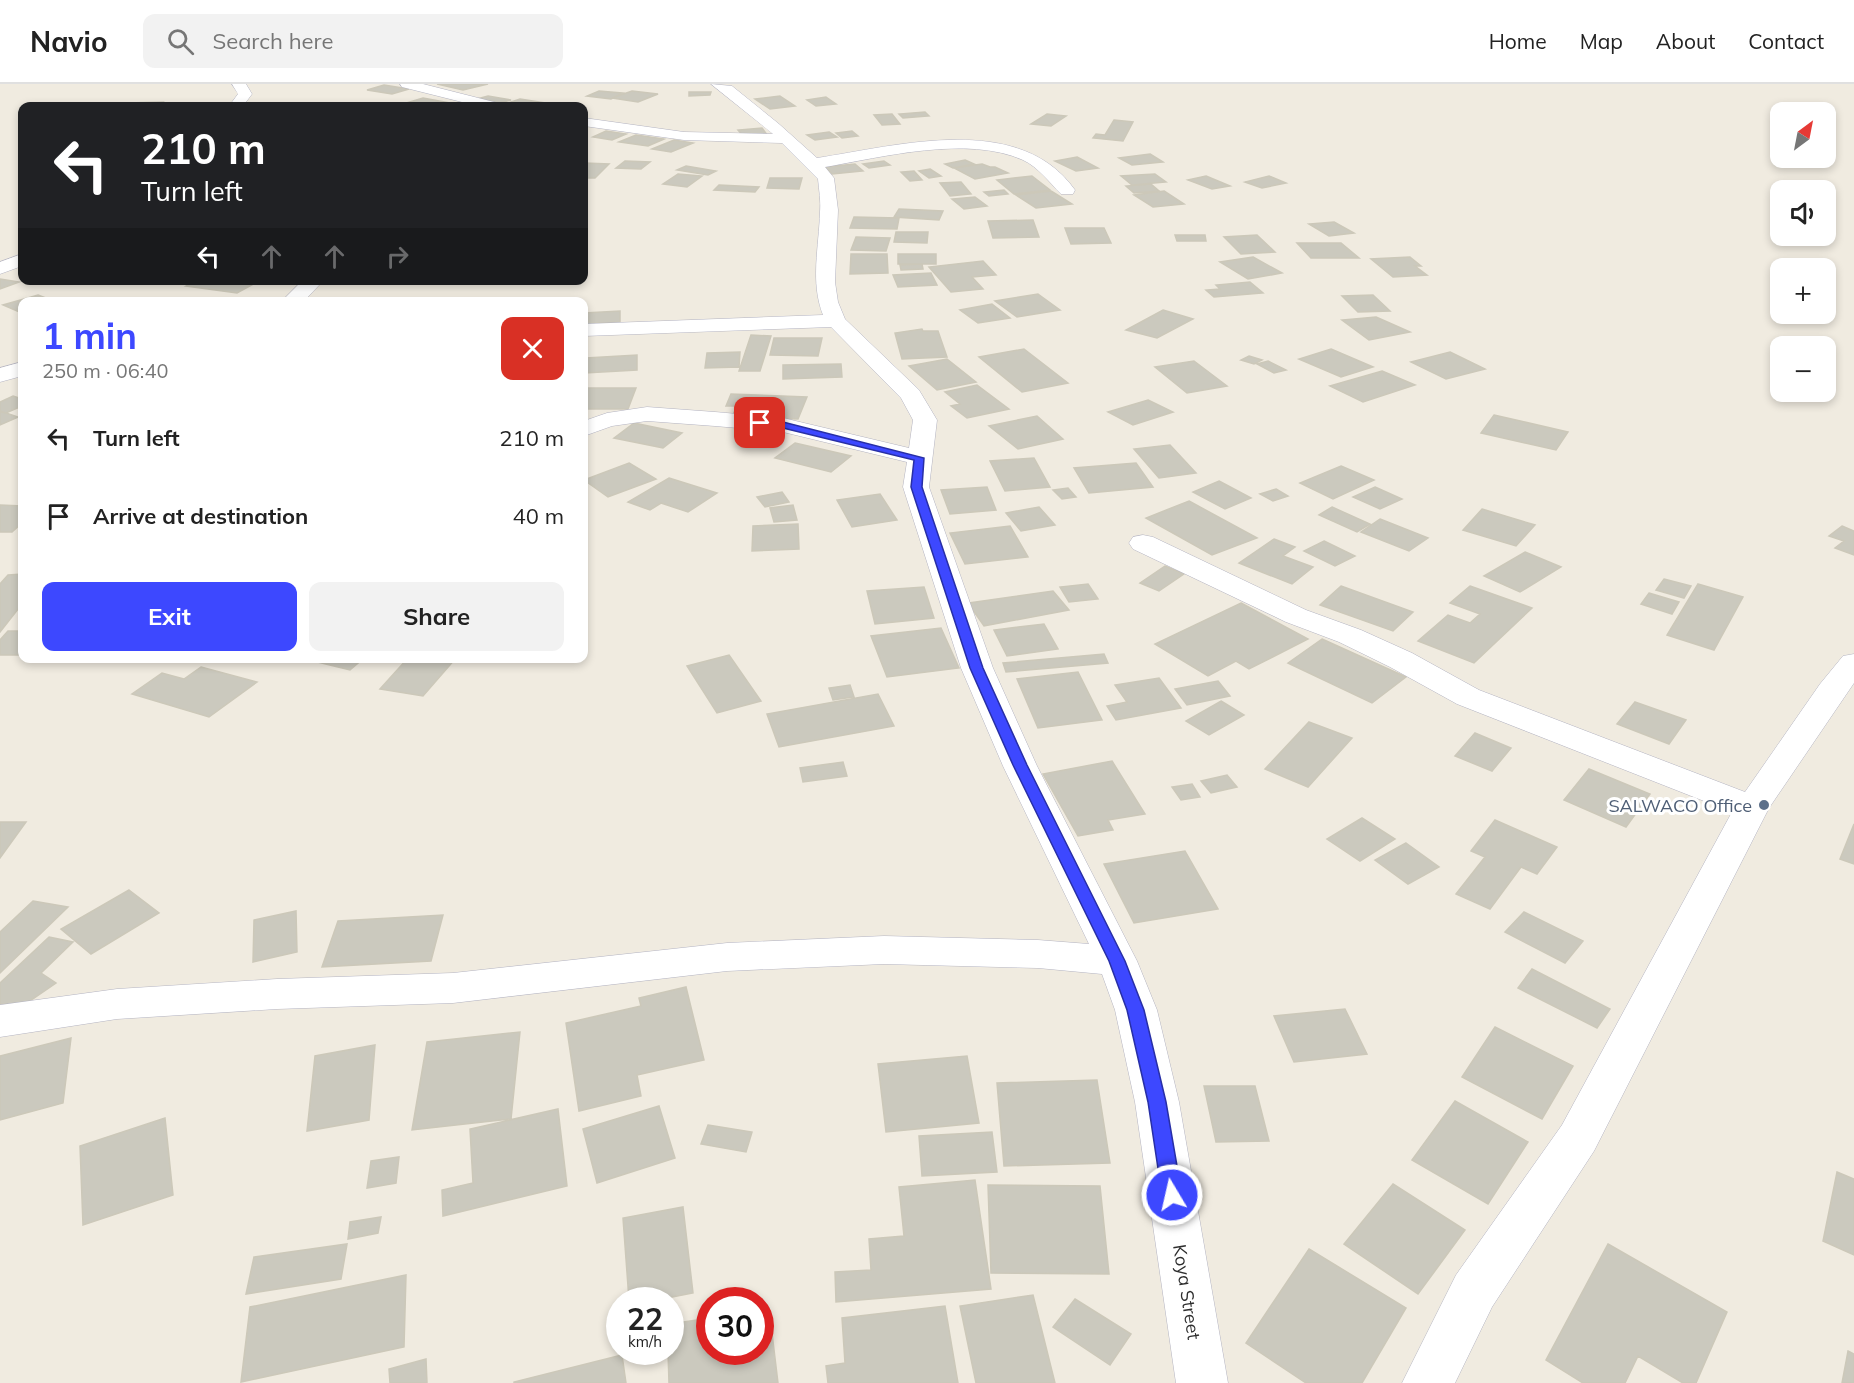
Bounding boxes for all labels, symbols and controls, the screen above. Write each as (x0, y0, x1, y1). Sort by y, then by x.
search box (143, 14, 563, 68)
text: Navio (30, 24, 107, 59)
icon: search (164, 25, 197, 58)
text: Search here (212, 27, 333, 55)
text: Home (1489, 28, 1547, 54)
text: Map (1580, 28, 1623, 54)
text: About (1656, 28, 1715, 54)
text: Contact (1748, 28, 1824, 54)
north arrow (1770, 102, 1836, 168)
map controls (1770, 102, 1836, 402)
text: 210 m (141, 122, 266, 175)
icon: left (42, 126, 120, 204)
text: Turn left (141, 174, 243, 208)
button: sound (1770, 180, 1836, 246)
icon: left (192, 240, 225, 273)
icon: ahead (255, 240, 288, 273)
icon: ahead (318, 240, 351, 273)
icon: right (381, 240, 414, 273)
button: + (1770, 258, 1836, 324)
text: 1 min (42, 313, 137, 358)
button: close (501, 317, 564, 380)
button: − (1770, 336, 1836, 402)
text: 250 m · 06:40 (42, 358, 168, 383)
pin (734, 397, 785, 448)
icon: arrive (743, 406, 776, 439)
icon: left (42, 422, 75, 455)
text: Turn left (93, 424, 180, 452)
text: 210 m (499, 424, 564, 452)
icon: arrive (42, 500, 75, 533)
text: Arrive at destination (93, 502, 308, 530)
text: 40 m (513, 502, 564, 530)
button: Exit (42, 582, 297, 651)
button: Share (309, 582, 564, 651)
place label: SALWACO Office (1608, 794, 1752, 817)
marker: SALWACO Office (1757, 798, 1771, 812)
position arrow (1140, 1163, 1204, 1227)
street label: Koya Street (1168, 1243, 1206, 1341)
speed limit sign: 30 (696, 1287, 774, 1365)
text: 22 (627, 1300, 663, 1338)
text: km/h (628, 1332, 662, 1351)

